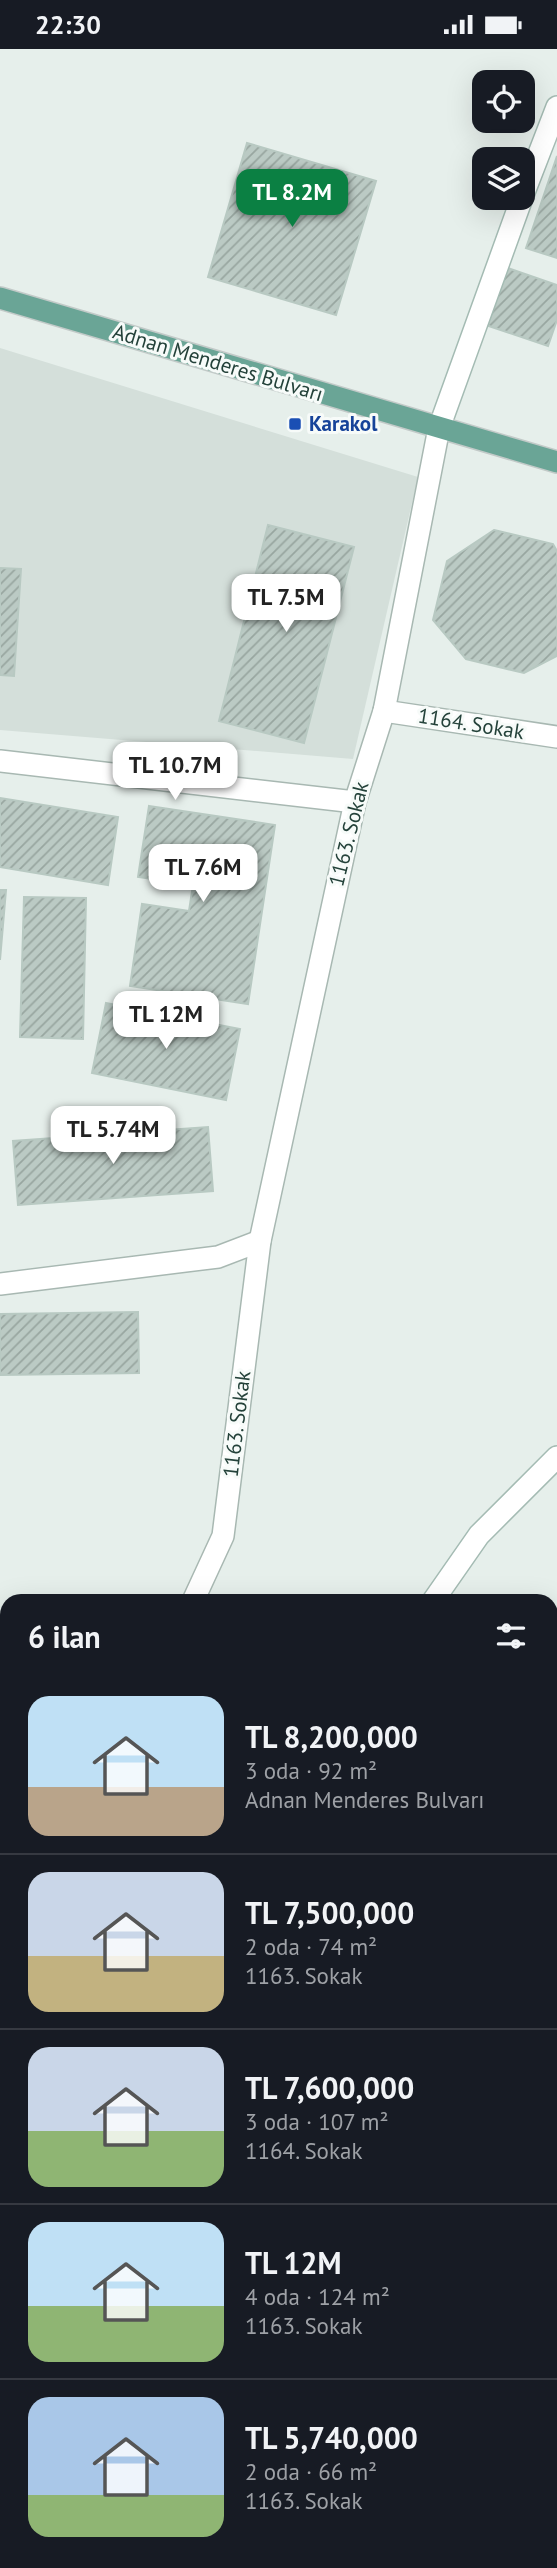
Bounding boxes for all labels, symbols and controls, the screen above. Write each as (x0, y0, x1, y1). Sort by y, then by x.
text: 22:30 (35, 8, 101, 41)
map controls (472, 70, 535, 210)
button: locate (472, 70, 535, 133)
button: layers (472, 147, 535, 210)
pin: TL 8.2M (227, 169, 357, 229)
text: TL 8.2M (252, 177, 332, 206)
street label: Adnan Menderes Bulvarı (110, 318, 327, 407)
place label: Karakol (309, 410, 378, 437)
marker: Karakol (287, 416, 303, 432)
pin: TL 7.5M (221, 575, 351, 634)
text: TL 7.5M (248, 582, 324, 611)
street label: 1164. Sokak (416, 702, 526, 745)
pin: TL 10.7M (103, 743, 247, 802)
text: TL 10.7M (129, 750, 221, 779)
street label: 1163. Sokak (322, 779, 375, 889)
pin: TL 7.6M (138, 845, 268, 904)
text: TL 7.6M (165, 852, 241, 881)
pin: TL 12M (109, 991, 223, 1051)
text: TL 12M (129, 999, 203, 1028)
pin: TL 5.74M (41, 1107, 185, 1166)
text: TL 5.74M (67, 1114, 159, 1143)
street label: 1163. Sokak (217, 1369, 256, 1479)
text: 6 ilan (28, 1617, 101, 1656)
icon: filters (492, 1617, 530, 1655)
text: TL 8,200,000 (245, 1717, 418, 1756)
icon: home (84, 1724, 168, 1808)
text: 3 oda · 92 m² (245, 1756, 377, 1785)
text: Adnan Menderes Bulvarı (245, 1785, 484, 1814)
text: TL 7,500,000 (245, 1893, 414, 1932)
icon: home (84, 1900, 168, 1984)
text: 2 oda · 74 m² (245, 1932, 377, 1961)
text: 1163. Sokak (245, 1961, 362, 1990)
text: TL 7,600,000 (245, 2068, 414, 2107)
icon: home (84, 2075, 168, 2159)
text: 3 oda · 107 m² (245, 2107, 388, 2136)
text: 1164. Sokak (245, 2136, 362, 2165)
text: TL 12M (245, 2243, 342, 2282)
icon: home (84, 2250, 168, 2334)
text: 4 oda · 124 m² (245, 2282, 390, 2311)
text: 1163. Sokak (245, 2311, 362, 2340)
text: TL 5,740,000 (245, 2418, 418, 2457)
icon: home (84, 2425, 168, 2509)
text: 2 oda · 66 m² (245, 2457, 377, 2486)
text: 1163. Sokak (245, 2486, 362, 2515)

